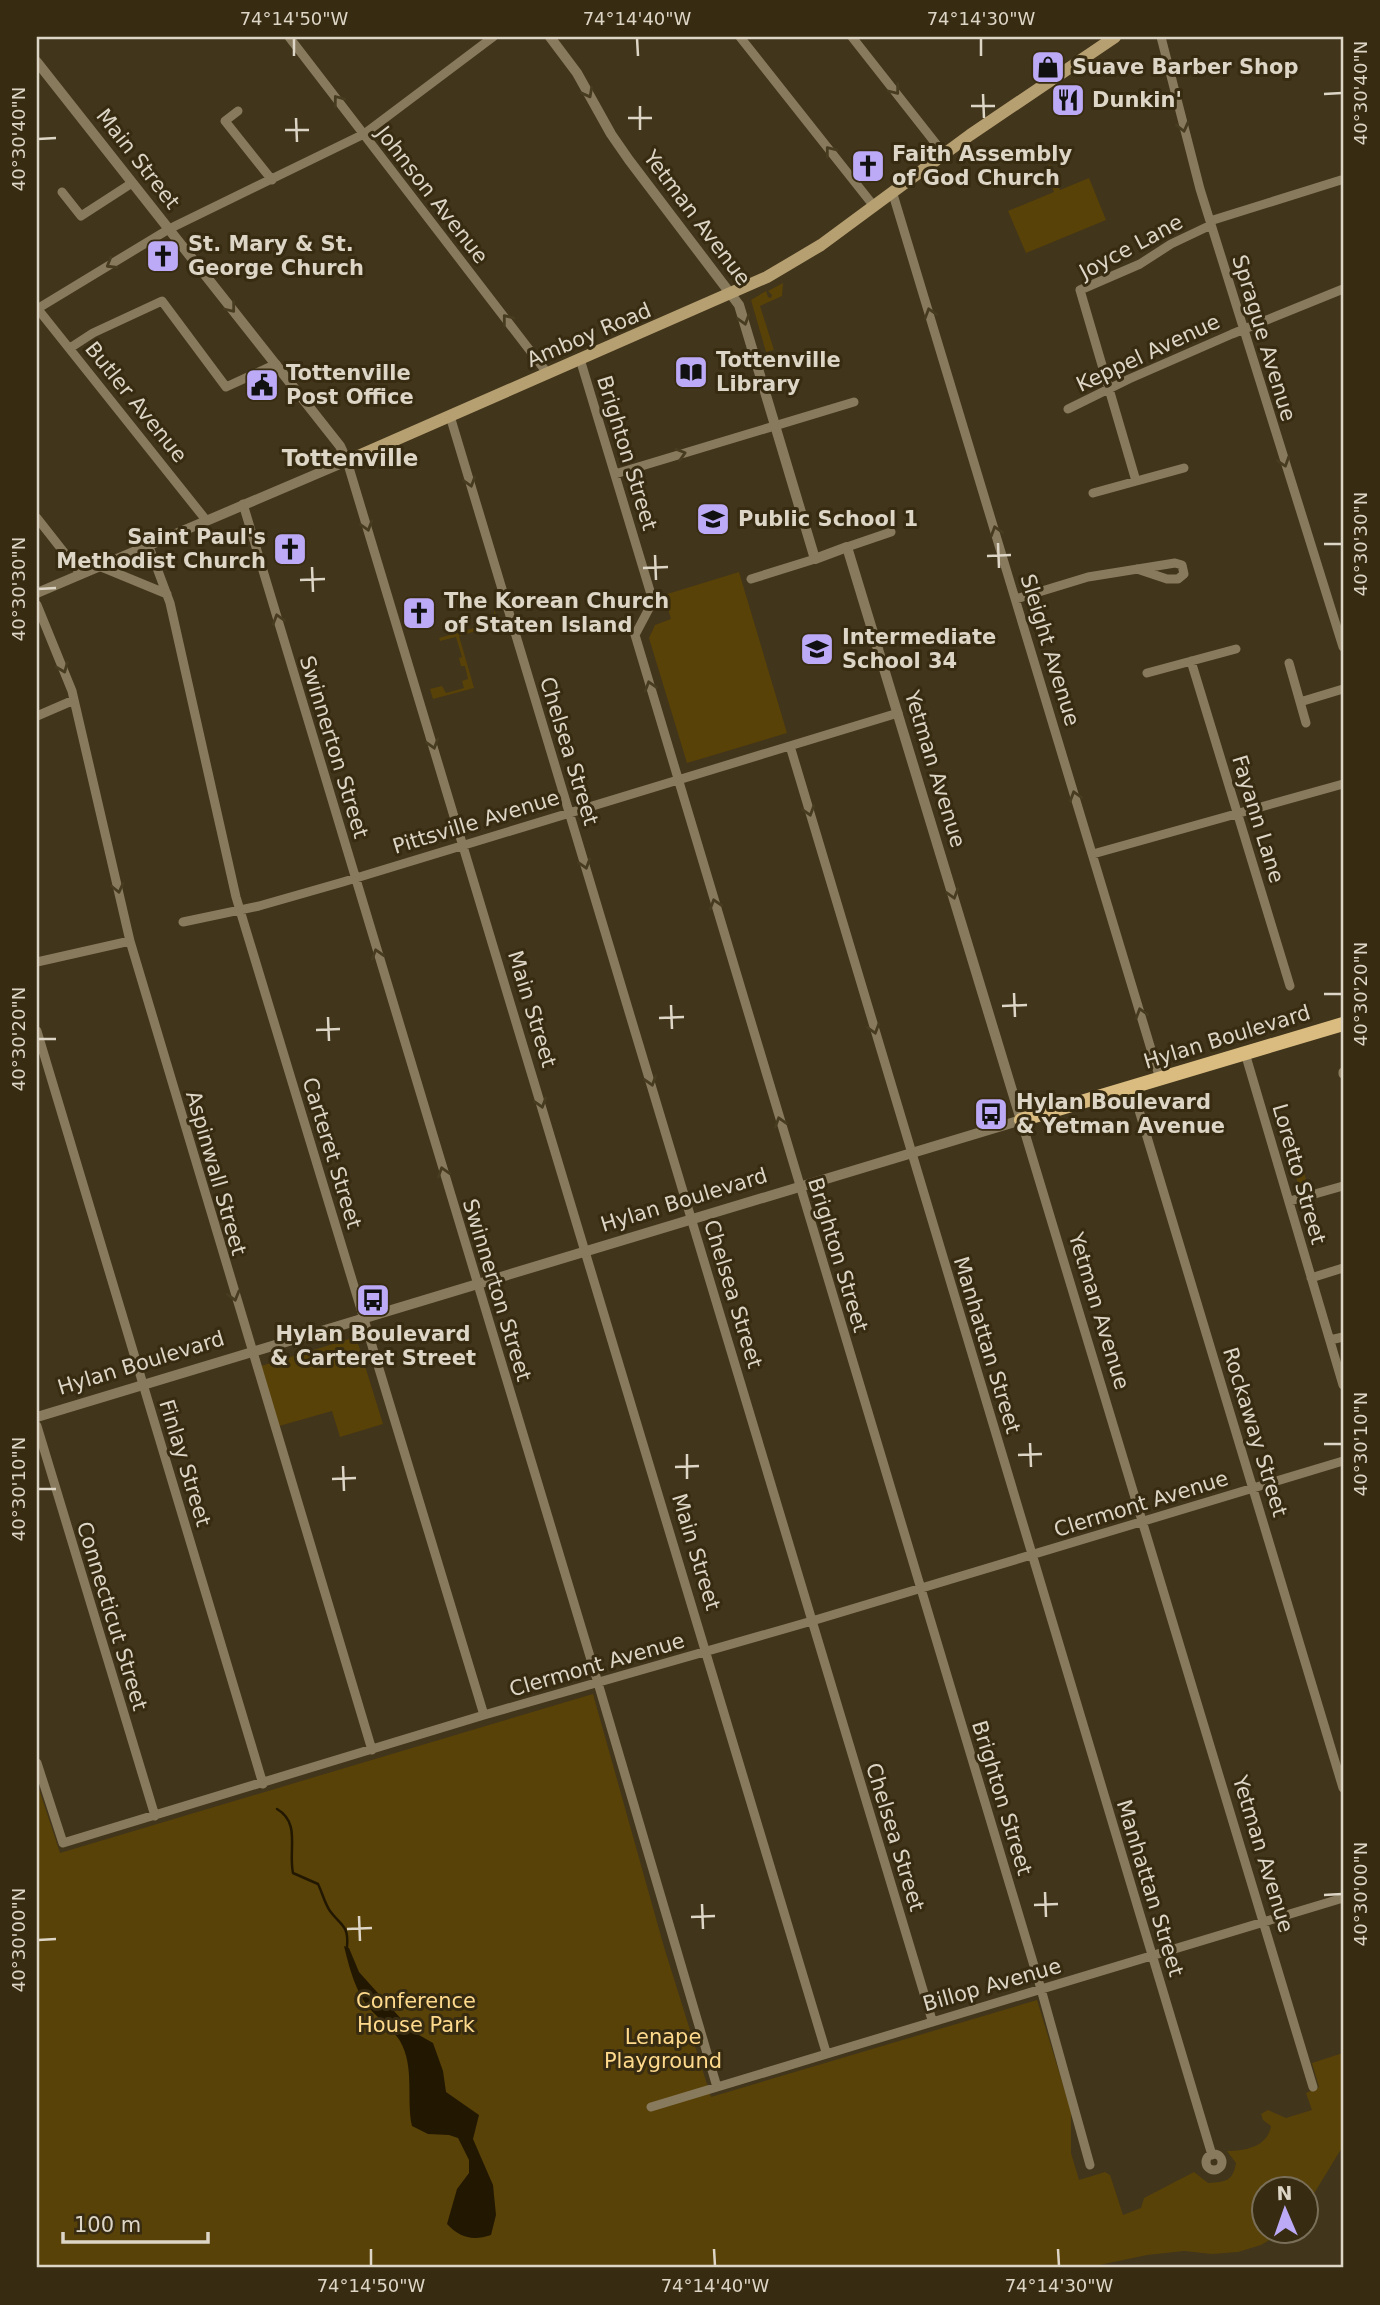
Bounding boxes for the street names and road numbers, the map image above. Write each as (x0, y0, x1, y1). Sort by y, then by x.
street label: Main Street (91, 104, 185, 214)
street label: Johnson Avenue (370, 120, 493, 268)
street label: Yetman Avenue (638, 145, 755, 290)
street label: Joyce Lane (1074, 210, 1187, 285)
street label: Sprague Avenue (1227, 252, 1301, 424)
street label: Amboy Road (523, 298, 655, 372)
street label: Keppel Avenue (1072, 309, 1224, 397)
street label: Butler Avenue (80, 337, 192, 467)
street label: Brighton Street (592, 373, 662, 533)
street label: Sleight Avenue (1016, 571, 1084, 729)
street label: Swinnerton Street (295, 653, 373, 841)
street label: Chelsea Street (535, 674, 603, 828)
street label: Yetman Avenue (899, 687, 970, 850)
street label: Fayann Lane (1227, 752, 1289, 886)
street label: Pittsville Avenue (390, 785, 562, 859)
street label: Main Street (503, 948, 561, 1070)
street label: Hylan Boulevard (1141, 1000, 1313, 1074)
street label: Carteret Street (298, 1074, 366, 1232)
street label: Aspinwall Street (181, 1088, 251, 1258)
street label: Loretto Street (1267, 1101, 1331, 1247)
street label: Hylan Boulevard (598, 1163, 770, 1237)
street label: Brighton Street (803, 1175, 873, 1335)
street label: Swinnerton Street (458, 1196, 536, 1384)
street label: Chelsea Street (699, 1217, 767, 1371)
street label: Yetman Avenue (1063, 1229, 1134, 1392)
street label: Manhattan Street (949, 1254, 1025, 1436)
street label: Hylan Boulevard (55, 1326, 227, 1400)
street label: Rockaway Street (1218, 1344, 1292, 1520)
street label: Finlay Street (154, 1397, 216, 1529)
street label: Clermont Avenue (1051, 1466, 1231, 1542)
street label: Main Street (667, 1491, 725, 1613)
street label: Connecticut Street (72, 1519, 152, 1713)
street label: Clermont Avenue (507, 1628, 687, 1702)
street label: Brighton Street (967, 1718, 1037, 1878)
street label: Chelsea Street (861, 1760, 929, 1914)
street label: Yetman Avenue (1227, 1772, 1298, 1935)
street label: Manhattan Street (1112, 1797, 1188, 1979)
street label: Billop Avenue (920, 1954, 1064, 2016)

